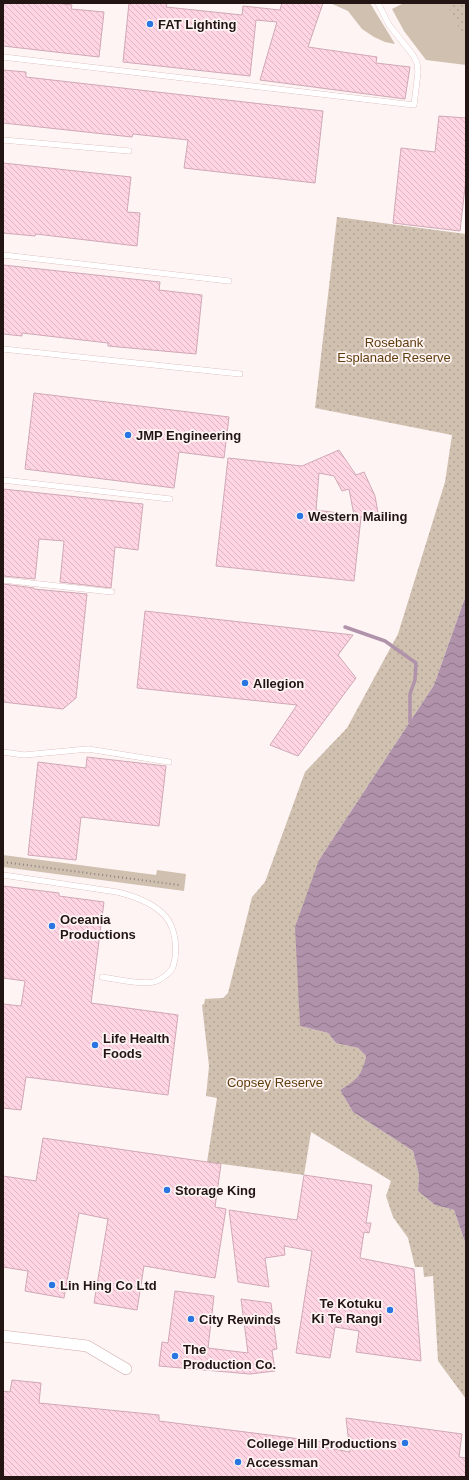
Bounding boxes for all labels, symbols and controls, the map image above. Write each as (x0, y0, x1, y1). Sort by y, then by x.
place label: FAT Lighting (158, 17, 237, 32)
marker: FAT Lighting (145, 19, 155, 29)
park label: Rosebank Esplanade Reserve (337, 335, 451, 365)
place label: JMP Engineering (136, 428, 241, 443)
marker: JMP Engineering (123, 430, 133, 440)
place label: Western Mailing (308, 509, 408, 524)
marker: Western Mailing (295, 511, 305, 521)
place label: Allegion (253, 676, 304, 691)
marker: Allegion (240, 678, 250, 688)
place label: Oceania Productions (60, 912, 136, 942)
marker: Oceania Productions (47, 921, 57, 931)
place label: Life Health Foods (103, 1031, 170, 1061)
marker: Life Health Foods (90, 1040, 100, 1050)
park label: Copsey Reserve (227, 1075, 323, 1090)
place label: Storage King (175, 1183, 256, 1198)
marker: Storage King (162, 1185, 172, 1195)
place label: Lin Hing Co Ltd (60, 1278, 157, 1293)
marker: Lin Hing Co Ltd (47, 1280, 57, 1290)
place label: Te Kotuku Ki Te Rangi (311, 1296, 382, 1326)
marker: Te Kotuku Ki Te Rangi (385, 1305, 395, 1315)
place label: City Rewinds (199, 1312, 281, 1327)
marker: City Rewinds (186, 1314, 196, 1324)
place label: The Production Co. (183, 1342, 276, 1372)
marker: The Production Co. (170, 1351, 180, 1361)
place label: College Hill Productions (247, 1436, 397, 1451)
marker: College Hill Productions (400, 1438, 410, 1448)
place label: Accessman (246, 1455, 318, 1470)
marker: Accessman (233, 1457, 243, 1467)

